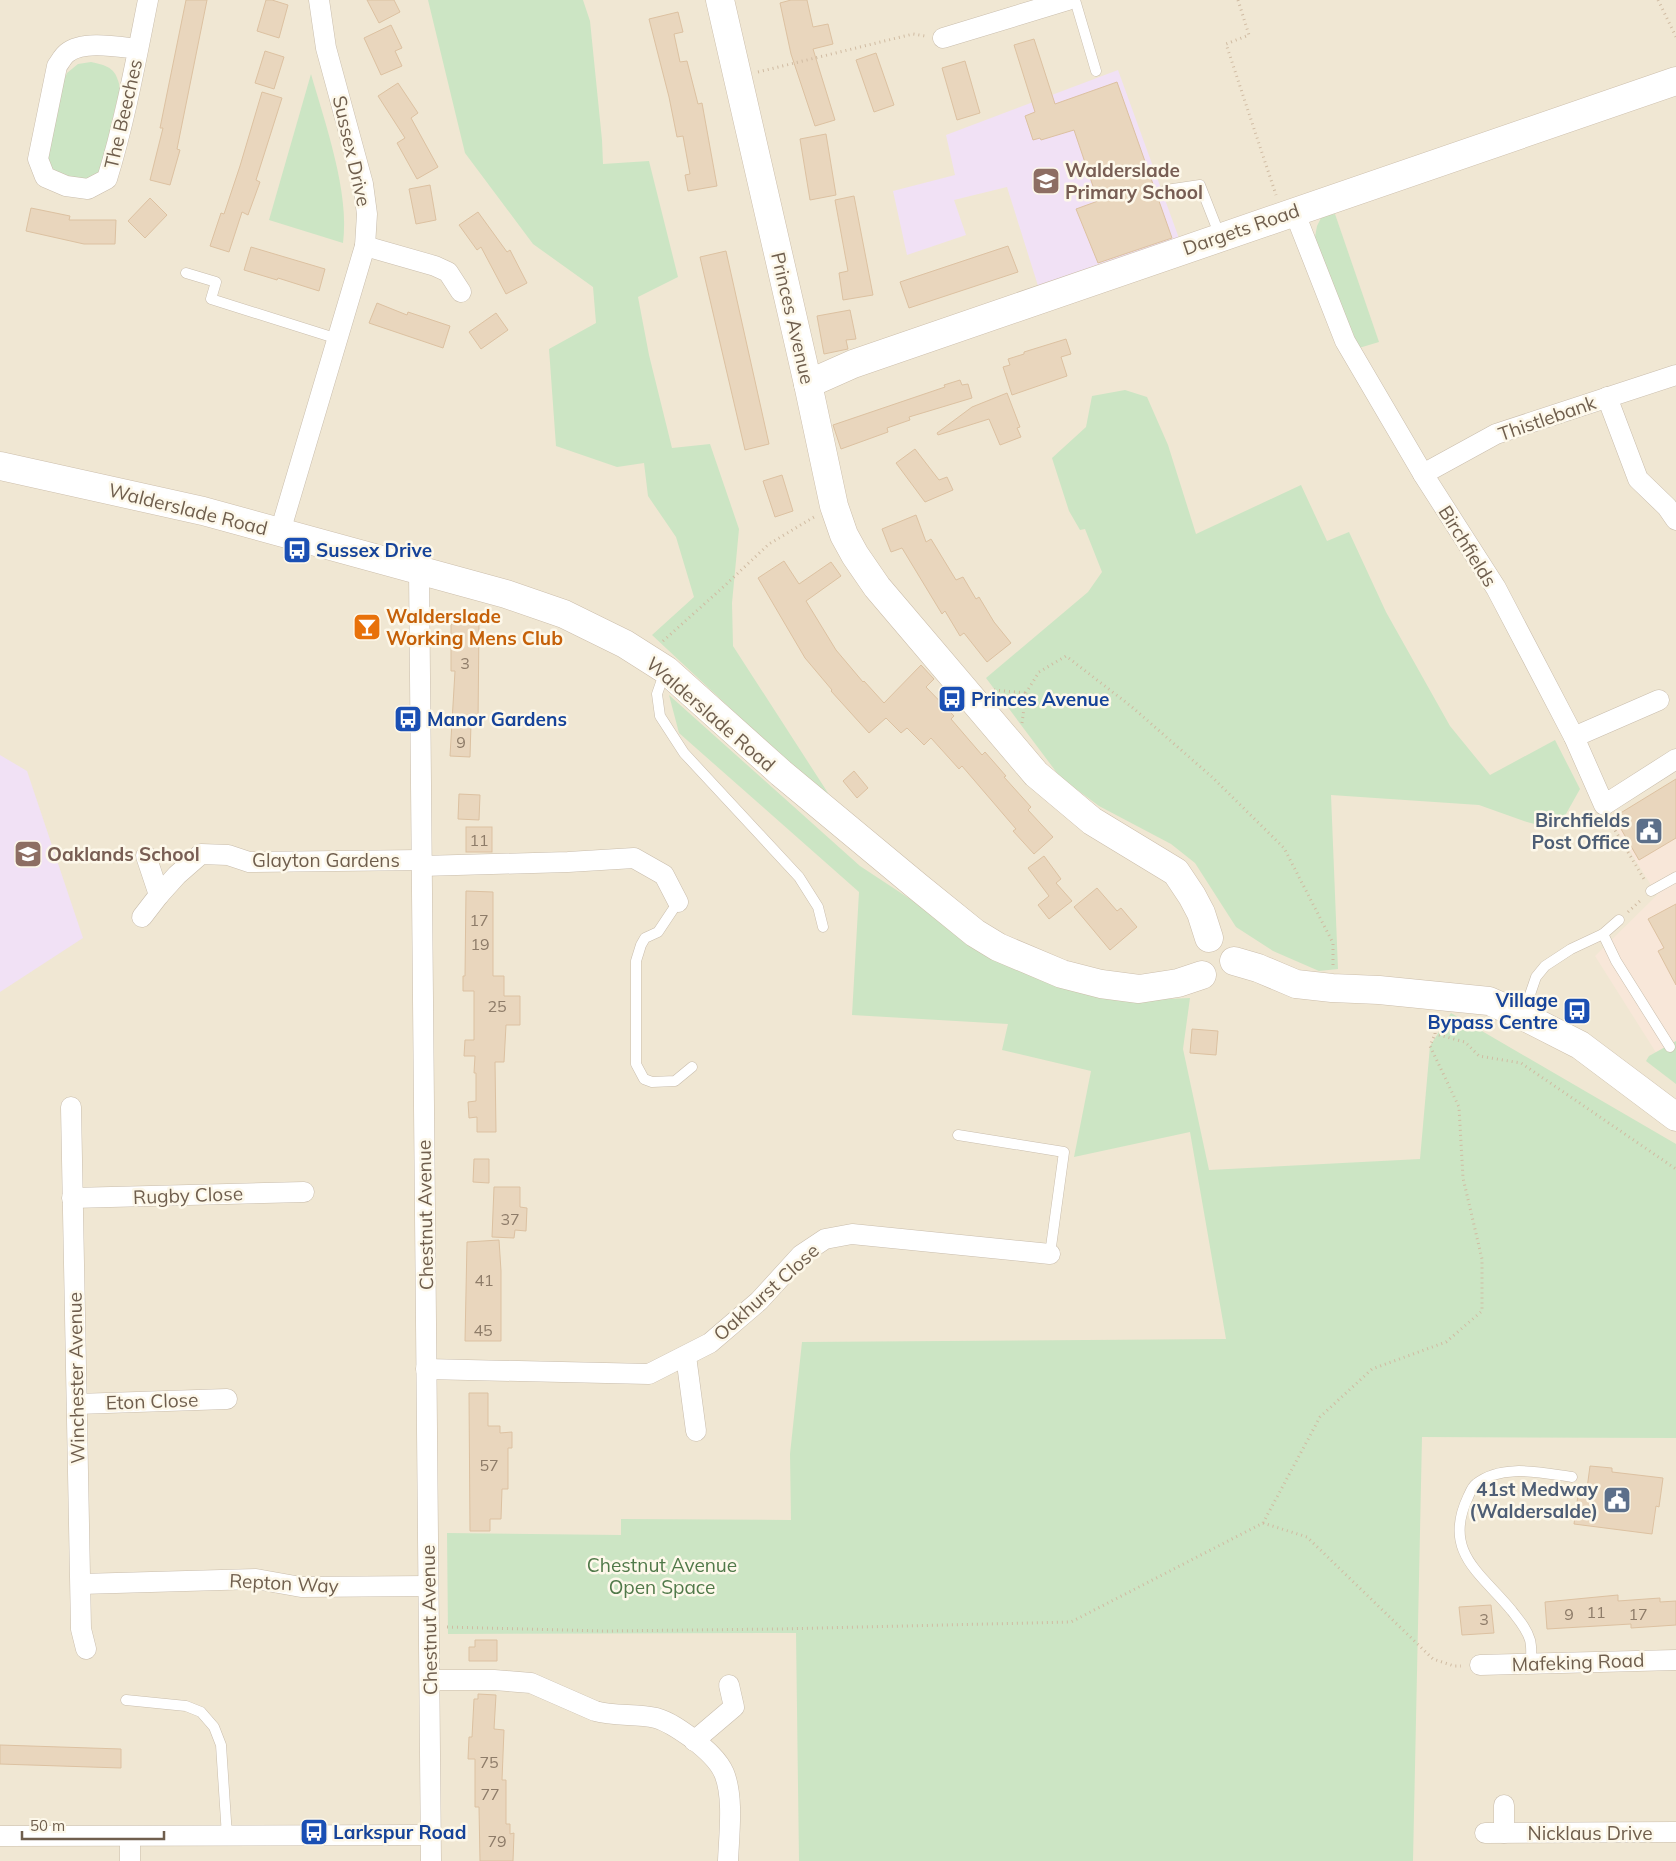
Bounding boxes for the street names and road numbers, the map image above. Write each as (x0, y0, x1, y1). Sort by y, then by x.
street label: The Beeches (99, 57, 147, 171)
street label: Sussex Drive (328, 93, 376, 209)
street label: Dargets Road (1180, 198, 1302, 260)
street label: Princes Avenue (766, 250, 820, 386)
street label: Thistlebank (1495, 390, 1599, 446)
street label: Walderslade Road (106, 478, 270, 540)
street label: Birchfields (1434, 501, 1502, 591)
street label: Walderslade Road (642, 651, 780, 777)
street label: Glayton Gardens (252, 848, 400, 872)
street label: Chestnut Avenue (412, 1140, 438, 1290)
street label: Rugby Close (133, 1181, 243, 1209)
street label: Oakhurst Close (708, 1238, 824, 1346)
street label: Winchester Avenue (63, 1292, 89, 1464)
street label: Eton Close (105, 1387, 199, 1415)
street label: Chestnut Avenue (416, 1545, 442, 1695)
street label: Repton Way (229, 1568, 339, 1598)
street label: Mafeking Road (1511, 1648, 1645, 1676)
street label: Nicklaus Drive (1527, 1821, 1653, 1845)

